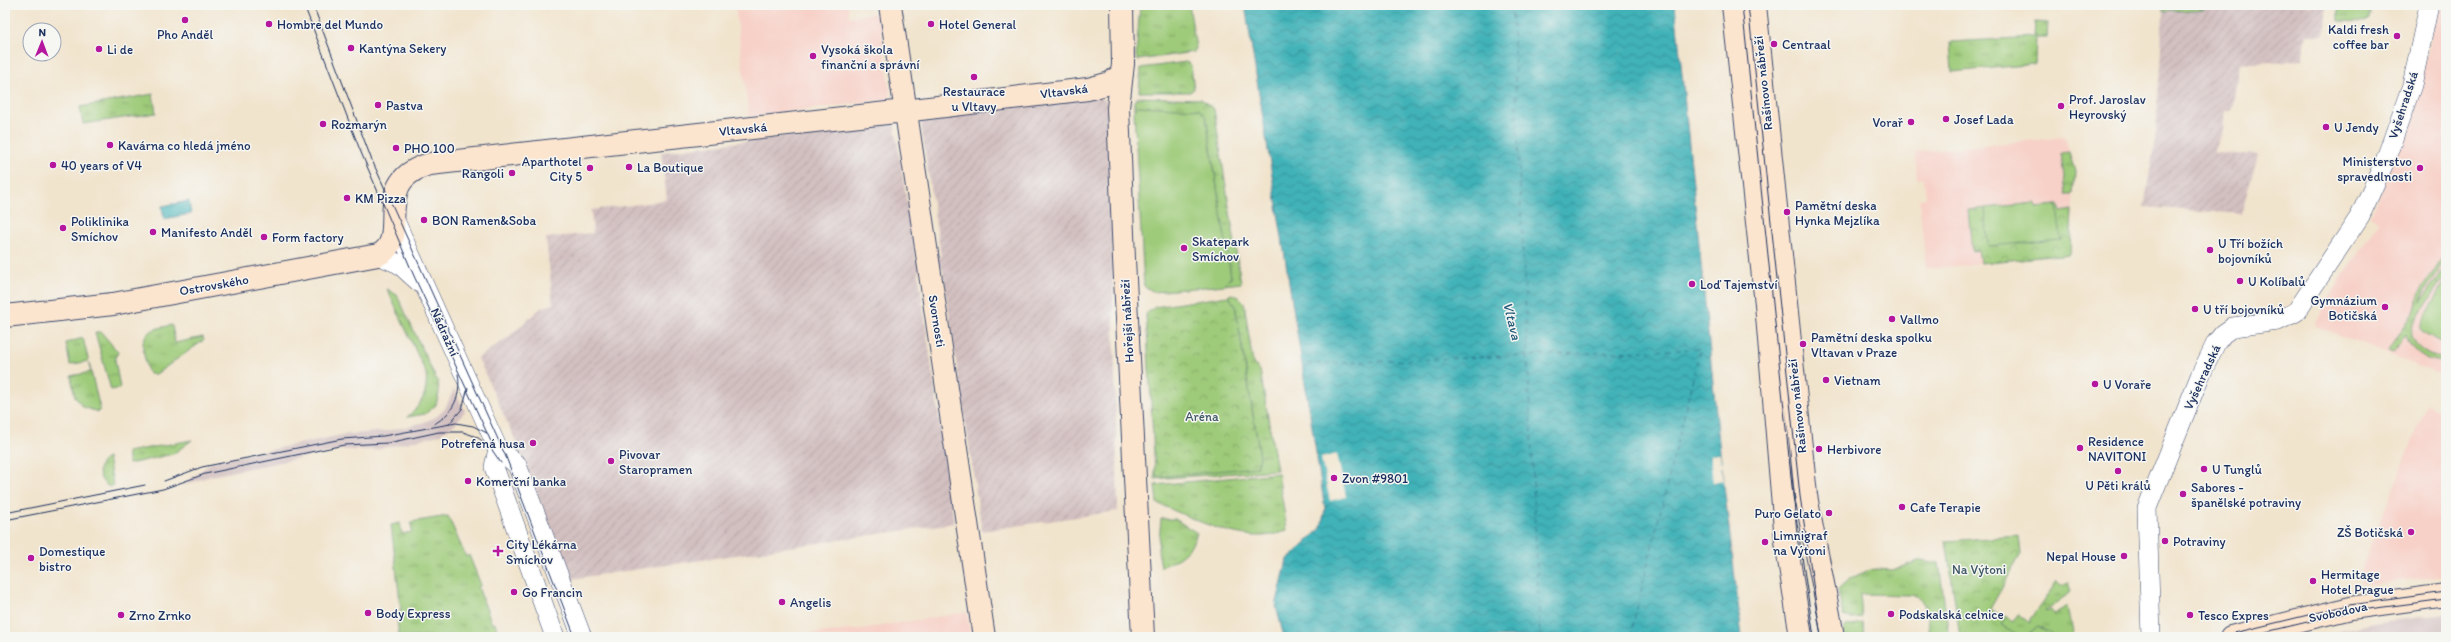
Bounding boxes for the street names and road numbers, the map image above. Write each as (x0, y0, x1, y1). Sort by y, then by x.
street label: Rašínovo nábřeží (1751, 34, 1775, 131)
street label: Vyšehradská (2385, 69, 2421, 141)
street label: Vltavská (1039, 81, 1089, 101)
street label: Vltavská (718, 119, 768, 139)
street label: Ostrovského (178, 271, 250, 298)
street label: Hořejší nábřeží (1117, 278, 1137, 363)
street label: Svornosti (925, 294, 949, 348)
street label: Nádražní (428, 306, 463, 359)
street label: Vyšehradská (2180, 342, 2224, 412)
street label: Rašínovo nábřeží (1785, 357, 1809, 454)
street label: Svobodova (2307, 598, 2369, 626)

